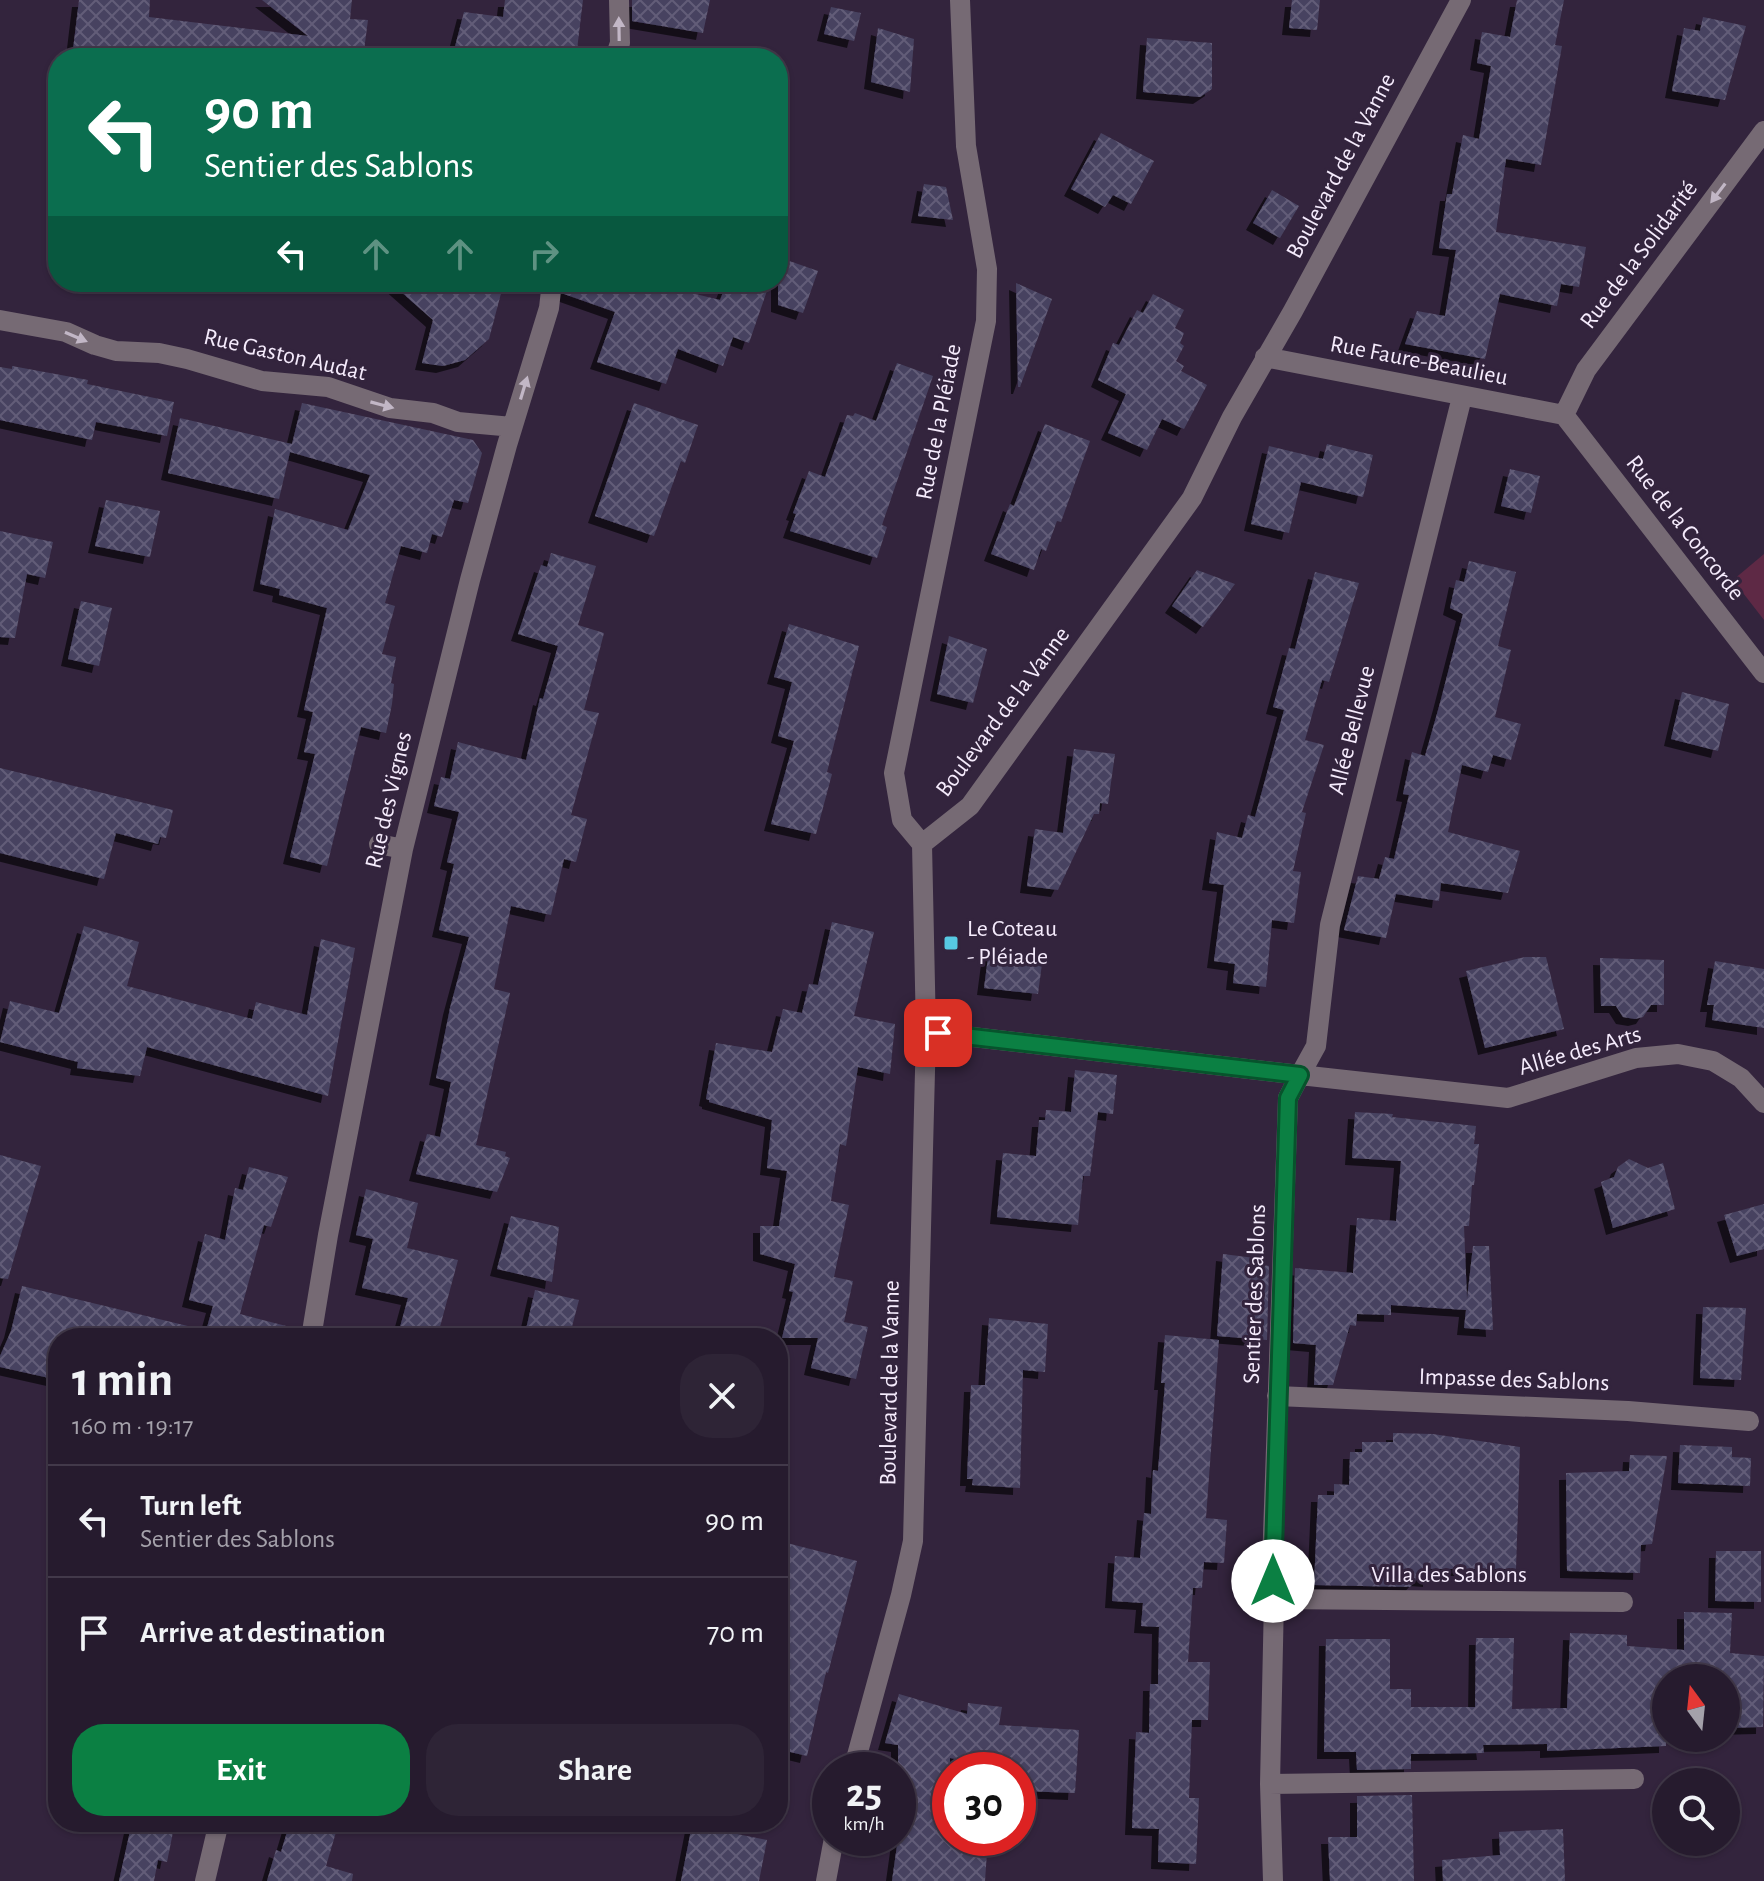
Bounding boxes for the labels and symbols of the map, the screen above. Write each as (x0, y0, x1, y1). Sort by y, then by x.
one-way arrow (613, 16, 626, 41)
street label: Boulevard de la Vanne (1282, 70, 1400, 262)
street label: Rue de la Solidarité (1576, 177, 1702, 333)
one-way arrow (1710, 183, 1726, 204)
street label: Rue Gaston Audat (201, 325, 369, 385)
one-way arrow (64, 331, 88, 344)
street label: Rue Faure-Beaulieu (1328, 332, 1510, 390)
street label: Rue de la Pléiade (912, 342, 966, 502)
one-way arrow (518, 375, 531, 399)
one-way arrow (370, 399, 395, 411)
street label: Rue de la Concorde (1621, 451, 1749, 605)
street label: Boulevard de la Vanne (932, 623, 1074, 801)
street label: Allée Bellevue (1324, 663, 1380, 797)
street label: Rue des Vignes (362, 729, 416, 871)
place label: Le Coteau - Pléiade (967, 917, 1057, 969)
marker: Le Coteau - Pléiade (942, 934, 960, 952)
pin (904, 999, 972, 1067)
street label: Allée des Arts (1516, 1022, 1644, 1080)
street label: Sentier des Sablons (1240, 1204, 1270, 1384)
street label: Boulevard de la Vanne (876, 1280, 904, 1486)
street label: Impasse des Sablons (1418, 1365, 1610, 1395)
position arrow (1231, 1539, 1315, 1623)
street label: Villa des Sablons (1371, 1563, 1527, 1587)
north arrow (1652, 1664, 1740, 1752)
speed limit sign: 30 (932, 1752, 1036, 1856)

